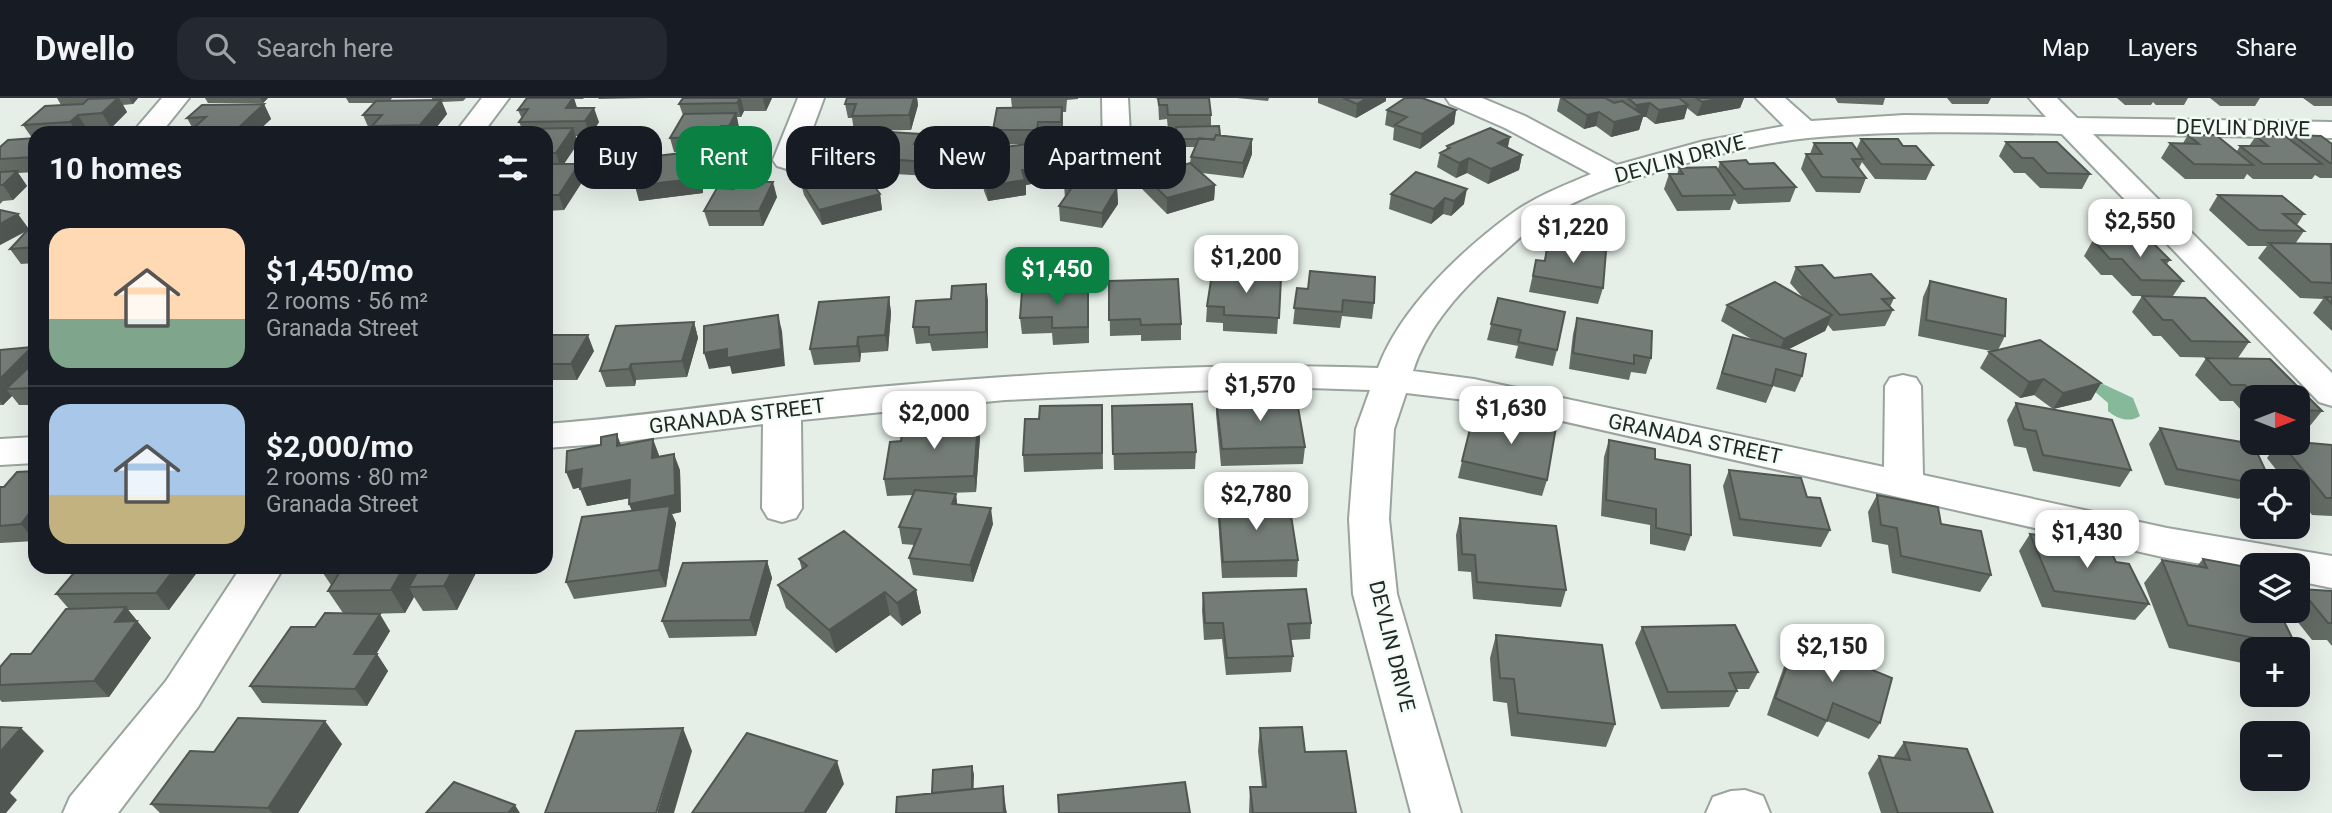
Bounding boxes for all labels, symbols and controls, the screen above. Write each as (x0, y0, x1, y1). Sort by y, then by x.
search box (177, 17, 667, 80)
text: Dwello (35, 29, 135, 68)
icon: search (201, 29, 239, 67)
text: Search here (257, 33, 393, 63)
text: Map (2042, 34, 2090, 62)
text: Layers (2128, 34, 2198, 62)
text: Share (2236, 34, 2297, 62)
street label: DEVLIN DRIVE (2176, 115, 2310, 141)
chip: Buy (574, 126, 662, 189)
chip: Rent (676, 126, 772, 189)
chip: Filters (786, 126, 900, 189)
chip: New (914, 126, 1010, 189)
chip: Apartment (1024, 126, 1186, 189)
street label: DEVLIN DRIVE (1612, 130, 1748, 188)
icon: filters (494, 149, 532, 187)
text: 10 homes (49, 151, 182, 186)
pin: $2,550 (2083, 200, 2197, 259)
pin: $1,220 (1516, 206, 1630, 265)
text: $2,550 (2104, 208, 2176, 235)
text: $1,220 (1537, 214, 1609, 241)
pin: $1,200 (1189, 236, 1303, 295)
text: $1,200 (1210, 244, 1282, 271)
pin: $1,450 (1000, 248, 1114, 307)
text: $1,450/mo (266, 253, 414, 288)
icon: home (105, 256, 189, 340)
text: $1,450 (1021, 256, 1093, 283)
text: 2 rooms · 56 m² (266, 288, 428, 315)
text: Granada Street (266, 315, 419, 342)
pin: $1,570 (1203, 364, 1317, 423)
text: $1,570 (1224, 372, 1296, 399)
north arrow (2240, 385, 2310, 455)
map controls (2240, 385, 2310, 791)
pin: $1,630 (1454, 386, 1568, 446)
pin: $2,000 (877, 392, 991, 451)
street label: GRANADA STREET (648, 393, 827, 439)
text: $1,630 (1475, 395, 1547, 422)
text: $2,000 (898, 400, 970, 427)
street label: GRANADA STREET (1606, 409, 1784, 469)
text: $2,000/mo (266, 429, 414, 464)
icon: home (105, 432, 189, 516)
text: 2 rooms · 80 m² (266, 464, 428, 491)
button: locate (2240, 469, 2310, 539)
pin: $2,780 (1199, 472, 1313, 532)
text: $2,780 (1220, 481, 1292, 508)
text: Granada Street (266, 491, 419, 518)
pin: $1,430 (2030, 510, 2144, 570)
text: $1,430 (2051, 519, 2123, 546)
button: layers (2240, 553, 2310, 623)
street label: DEVLIN DRIVE (1364, 578, 1420, 714)
pin: $2,150 (1775, 624, 1889, 684)
text: $2,150 (1796, 633, 1868, 660)
button: + (2240, 637, 2310, 707)
button: − (2240, 721, 2310, 791)

